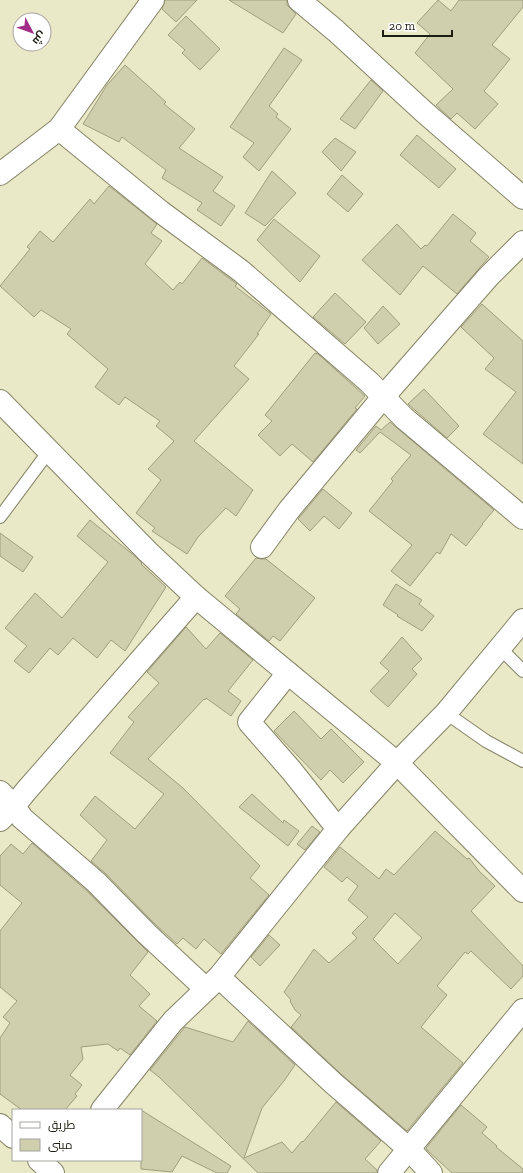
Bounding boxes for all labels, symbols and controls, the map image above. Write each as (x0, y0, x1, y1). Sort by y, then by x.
north arrow (12, 12, 52, 52)
scale bar (383, 12, 452, 38)
text: 20 m (389, 19, 416, 33)
text: ش (30, 29, 49, 48)
legend (12, 1109, 142, 1161)
text: طريق (48, 1118, 76, 1132)
text: مبنى (48, 1138, 73, 1152)

